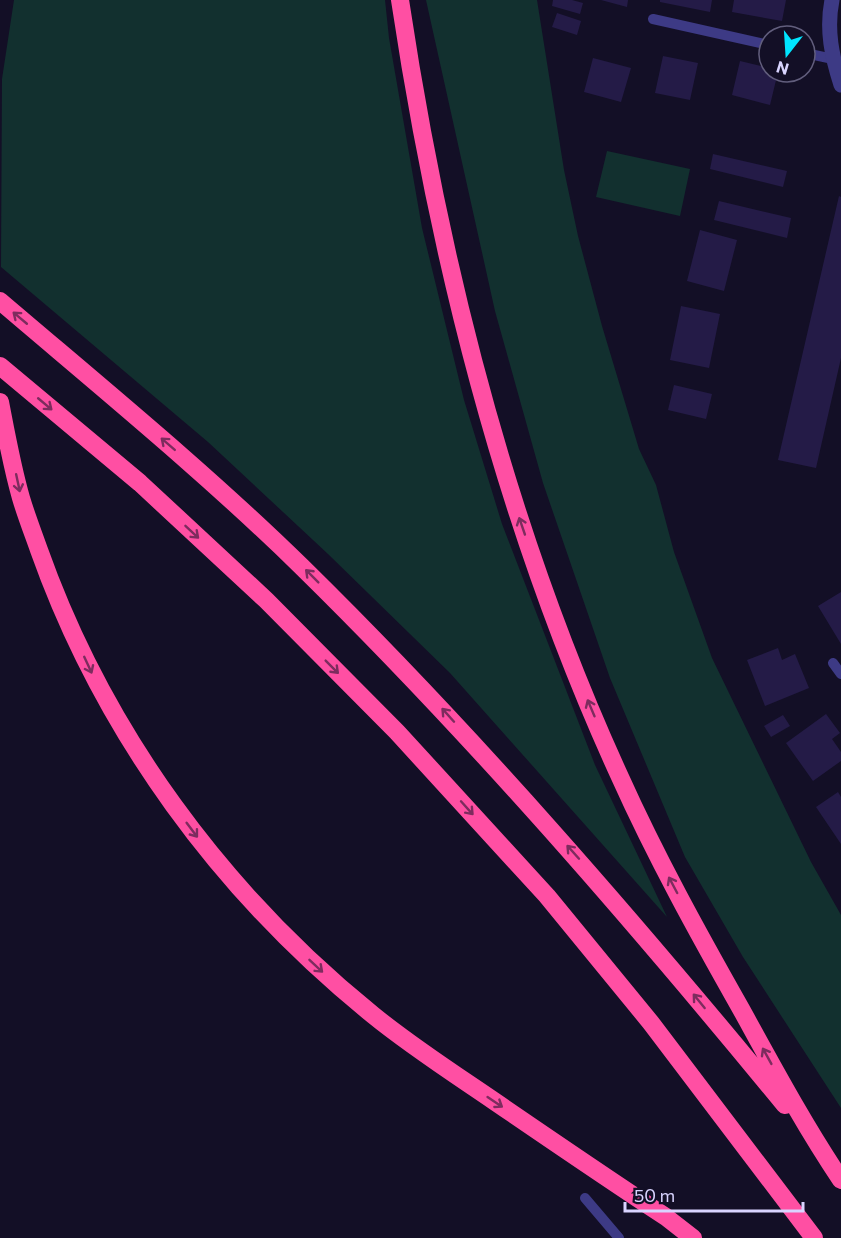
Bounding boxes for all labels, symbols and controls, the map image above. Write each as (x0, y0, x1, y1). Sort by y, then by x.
north arrow (757, 24, 817, 84)
text: N (774, 58, 791, 80)
one-way arrow (13, 311, 28, 325)
one-way arrow (37, 397, 52, 411)
one-way arrow (161, 437, 176, 451)
one-way arrow (12, 474, 24, 493)
one-way arrow (516, 517, 527, 536)
one-way arrow (184, 524, 199, 538)
one-way arrow (304, 569, 319, 584)
one-way arrow (83, 655, 95, 673)
one-way arrow (325, 659, 340, 674)
one-way arrow (584, 700, 596, 718)
one-way arrow (441, 708, 455, 723)
one-way arrow (460, 800, 474, 815)
one-way arrow (185, 821, 198, 837)
one-way arrow (566, 845, 580, 860)
one-way arrow (667, 877, 679, 894)
one-way arrow (309, 959, 324, 973)
one-way arrow (693, 993, 706, 1009)
one-way arrow (761, 1048, 773, 1065)
one-way arrow (487, 1096, 503, 1108)
scale bar (625, 1175, 804, 1213)
text: 50 m (634, 1184, 675, 1206)

